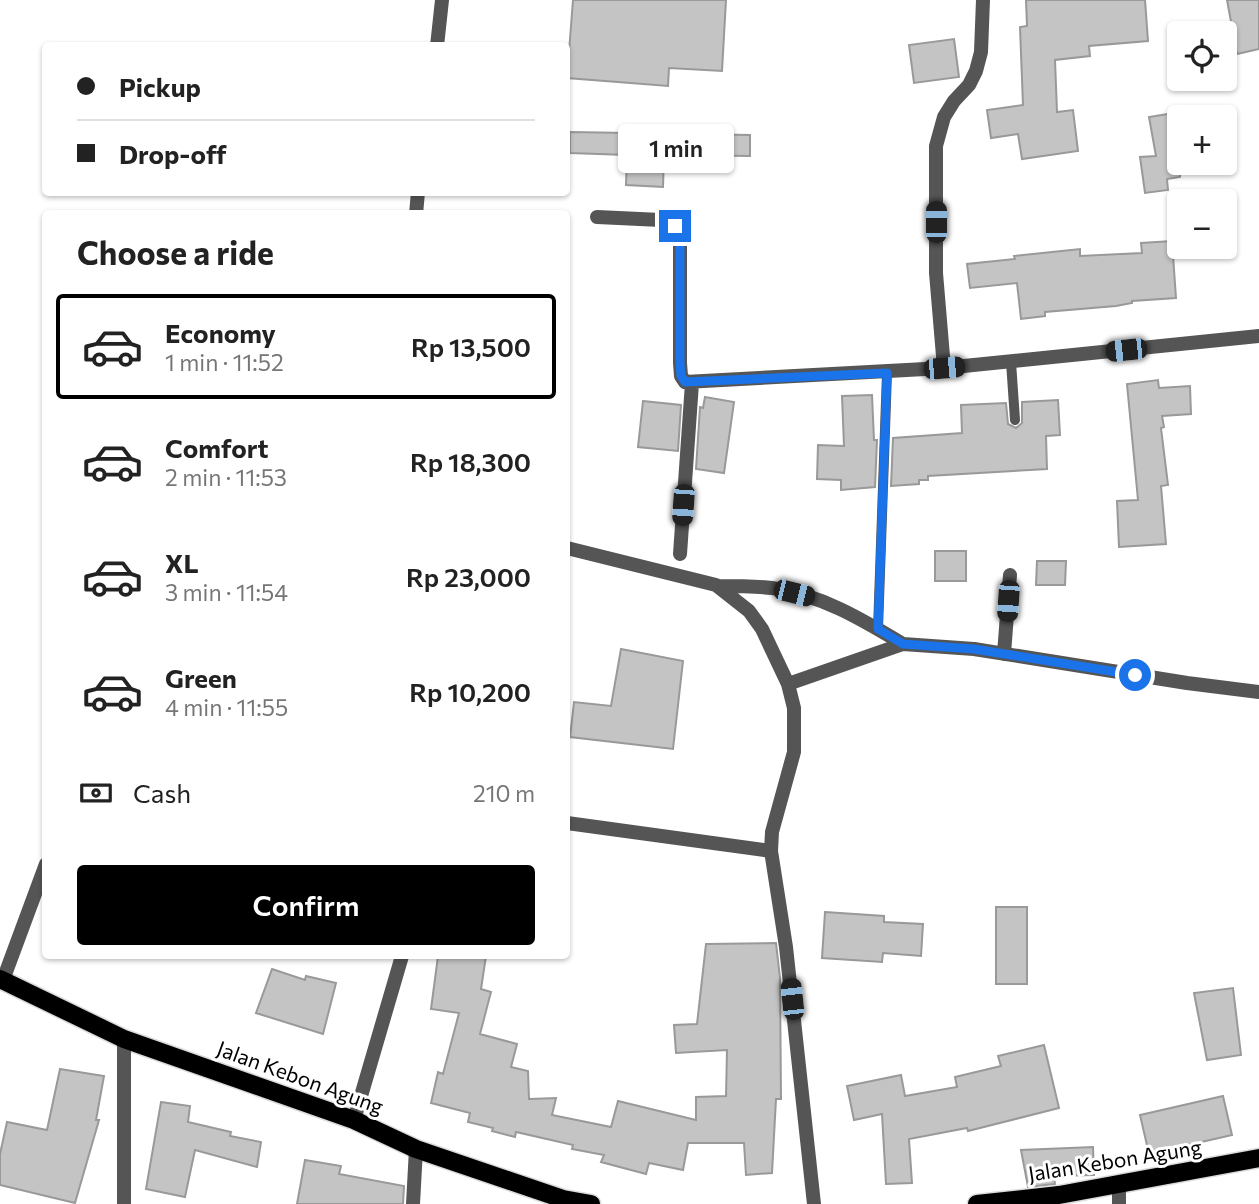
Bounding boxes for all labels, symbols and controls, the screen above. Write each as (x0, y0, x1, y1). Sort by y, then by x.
map controls (1167, 21, 1237, 259)
button: locate (1167, 21, 1237, 91)
text: Pickup (119, 71, 201, 102)
button: + (1167, 105, 1237, 175)
callout: 1 min (617, 124, 733, 174)
text: 1 min (649, 134, 703, 162)
text: Drop-off (119, 138, 226, 169)
button: − (1167, 189, 1237, 259)
car (926, 201, 947, 243)
route end (659, 210, 691, 242)
text: Choose a ride (77, 232, 274, 272)
icon: car (81, 315, 144, 378)
text: Economy (165, 317, 276, 348)
text: Rp 13,500 (411, 331, 531, 362)
car (1105, 337, 1148, 363)
text: 1 min · 11:52 (165, 348, 284, 376)
car (923, 356, 966, 380)
icon: car (81, 430, 144, 493)
text: Comfort (165, 432, 268, 463)
text: Rp 18,300 (410, 446, 531, 477)
text: 2 min · 11:53 (165, 463, 287, 491)
car (672, 483, 695, 527)
icon: car (81, 545, 144, 608)
text: XL (165, 547, 199, 578)
text: Rp 23,000 (406, 561, 531, 592)
text: 3 min · 11:54 (165, 578, 288, 606)
car (772, 578, 817, 608)
car (997, 579, 1020, 623)
route start (1119, 659, 1151, 691)
icon: car (81, 660, 144, 723)
text: Green (165, 662, 237, 693)
text: Rp 10,200 (409, 676, 531, 707)
text: 4 min · 11:55 (165, 693, 288, 721)
icon: cash (77, 774, 115, 812)
text: Cash (133, 777, 191, 808)
text: 210 m (473, 779, 535, 807)
button: Confirm (77, 865, 535, 945)
car (780, 977, 805, 1021)
street label: Jalan Kebon Agung (214, 1035, 387, 1118)
street label: Jalan Kebon Agung (1026, 1133, 1203, 1186)

